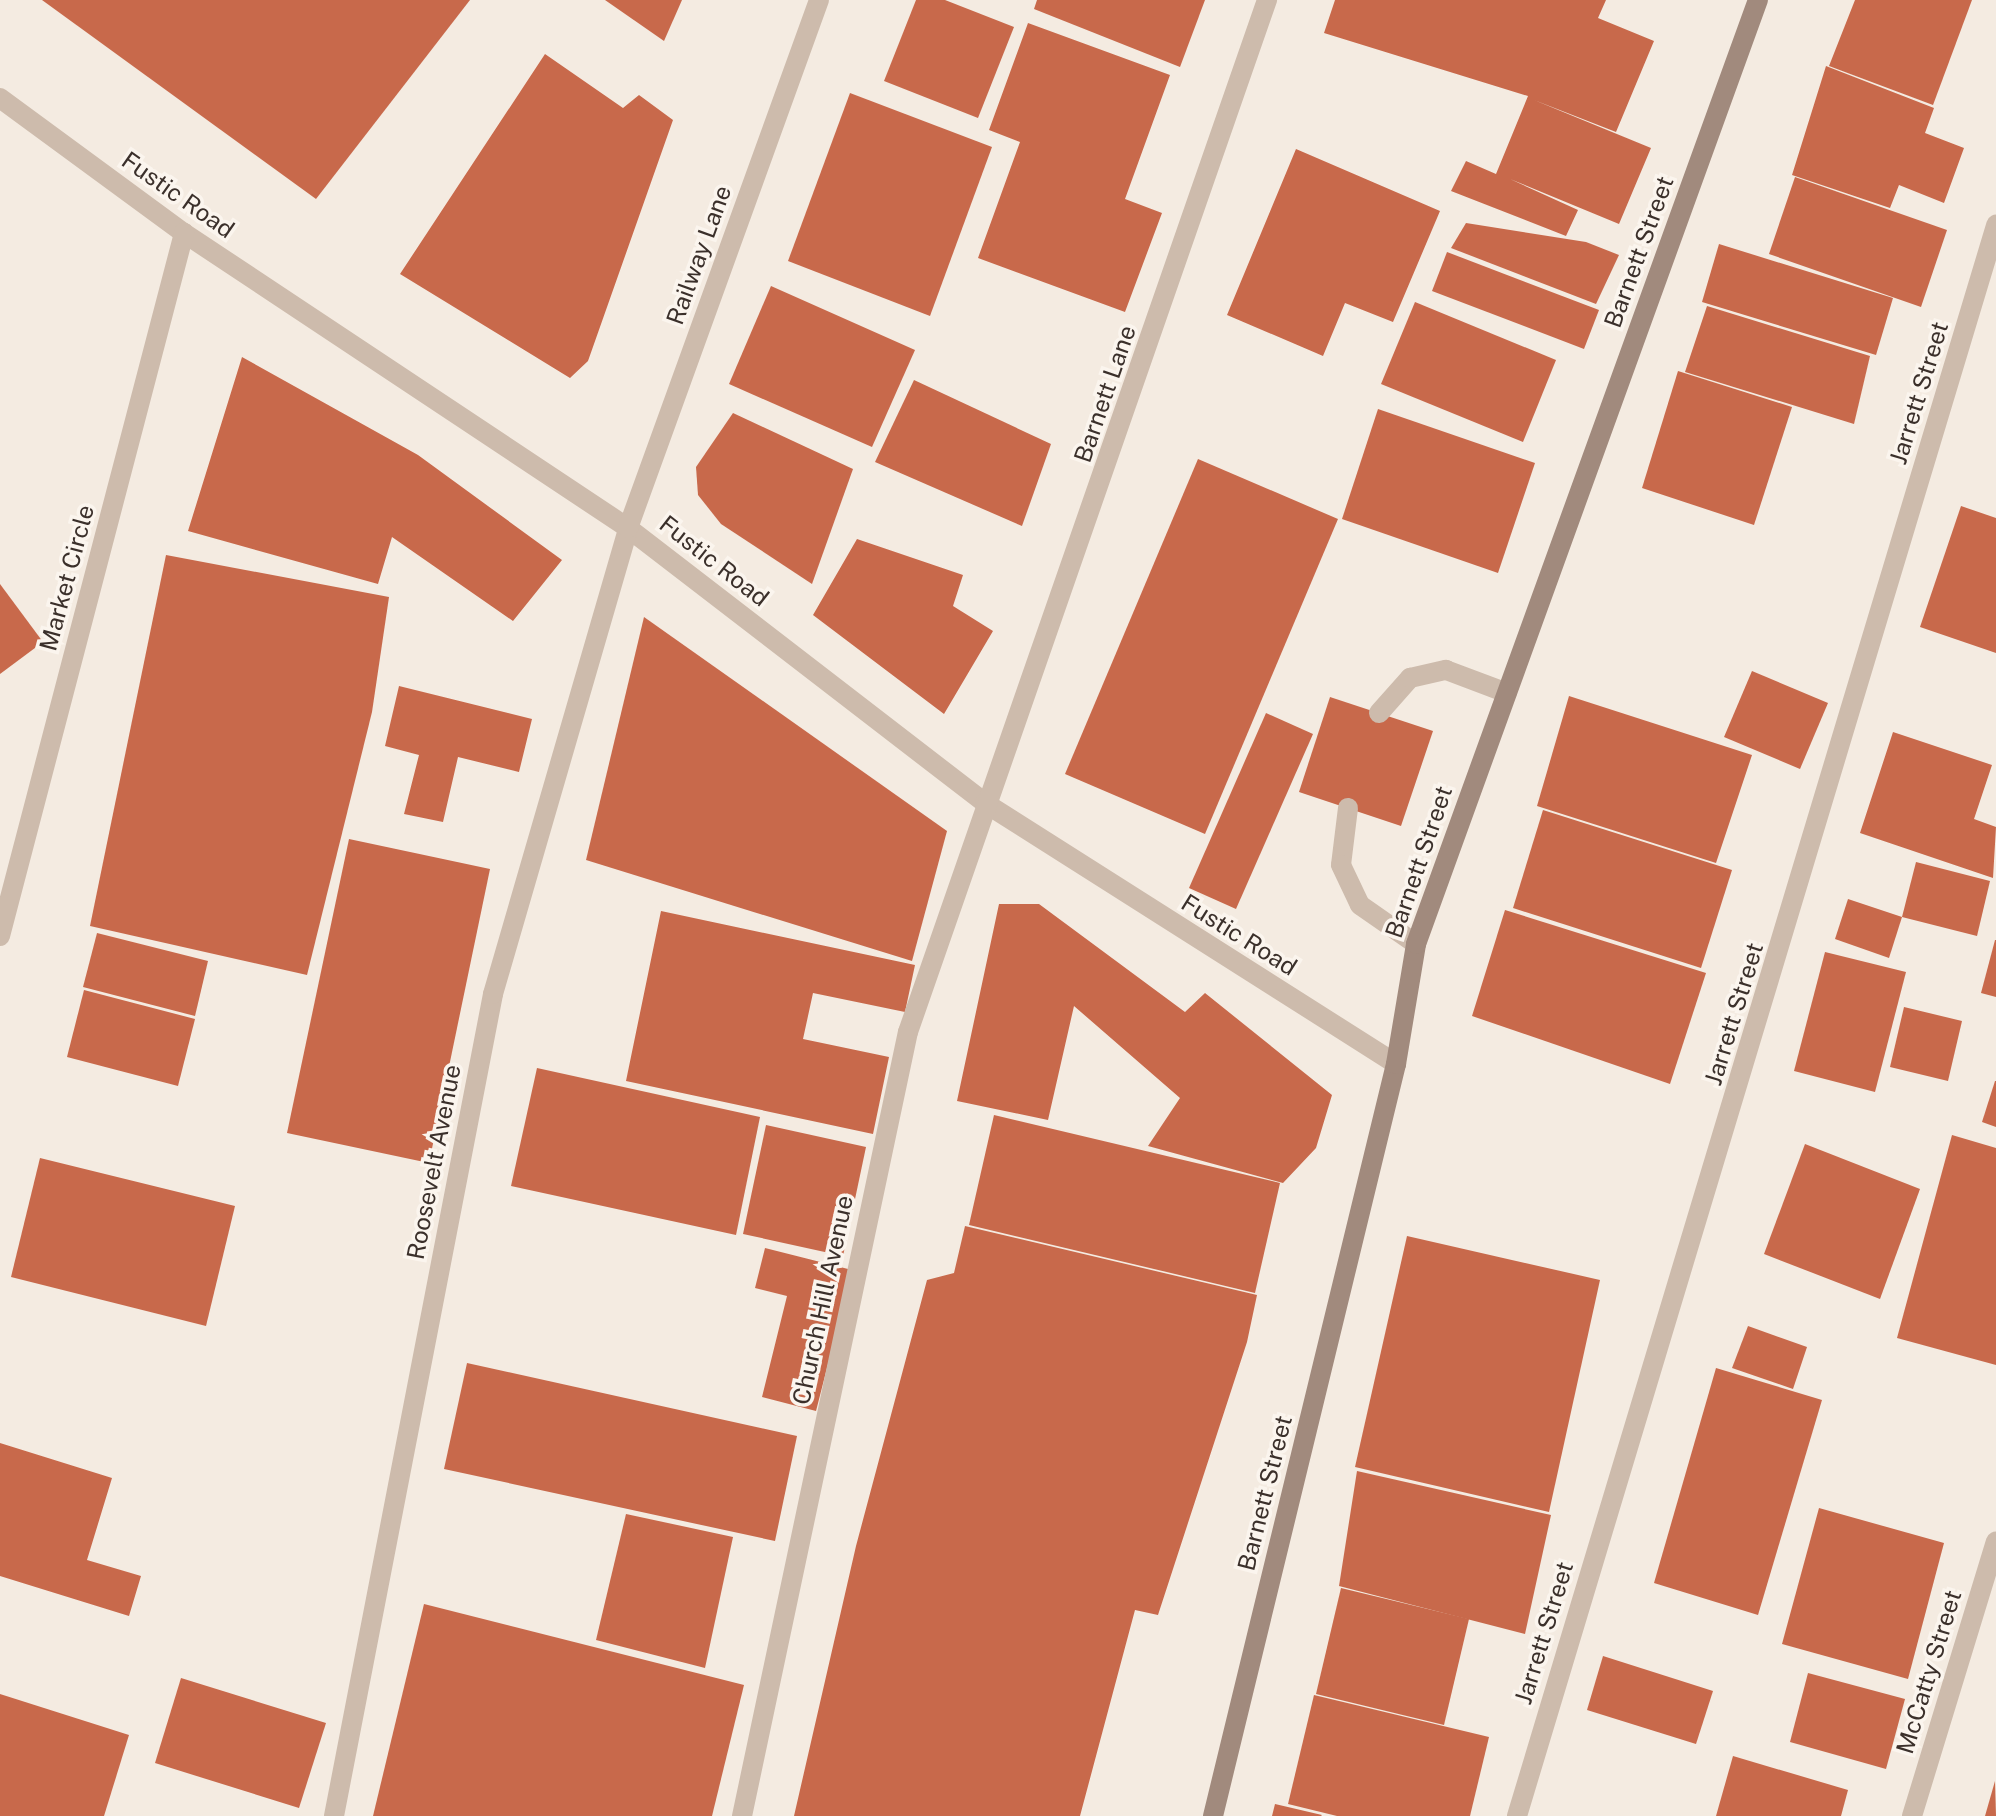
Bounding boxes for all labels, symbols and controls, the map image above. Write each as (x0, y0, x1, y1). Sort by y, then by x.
street label: Fustic Road (116, 146, 240, 244)
street label: Barnett Street (1598, 172, 1680, 332)
street label: Railway Lane (660, 181, 738, 329)
street label: Jarrett Street (1884, 318, 1954, 468)
street label: Barnett Lane (1068, 322, 1142, 466)
street label: Market Circle (34, 502, 100, 654)
street label: Fustic Road (654, 509, 774, 613)
street label: Barnett Street (1379, 782, 1459, 942)
street label: Fustic Road (1176, 888, 1302, 982)
street label: Jarrett Street (1699, 939, 1769, 1089)
street label: Roosevelt Avenue (401, 1062, 467, 1262)
street label: Church Hill Avenue (787, 1193, 859, 1407)
street label: Barnett Street (1232, 1412, 1298, 1574)
street label: Jarrett Street (1509, 1558, 1579, 1708)
street label: McCatty Street (1890, 1587, 1968, 1757)

